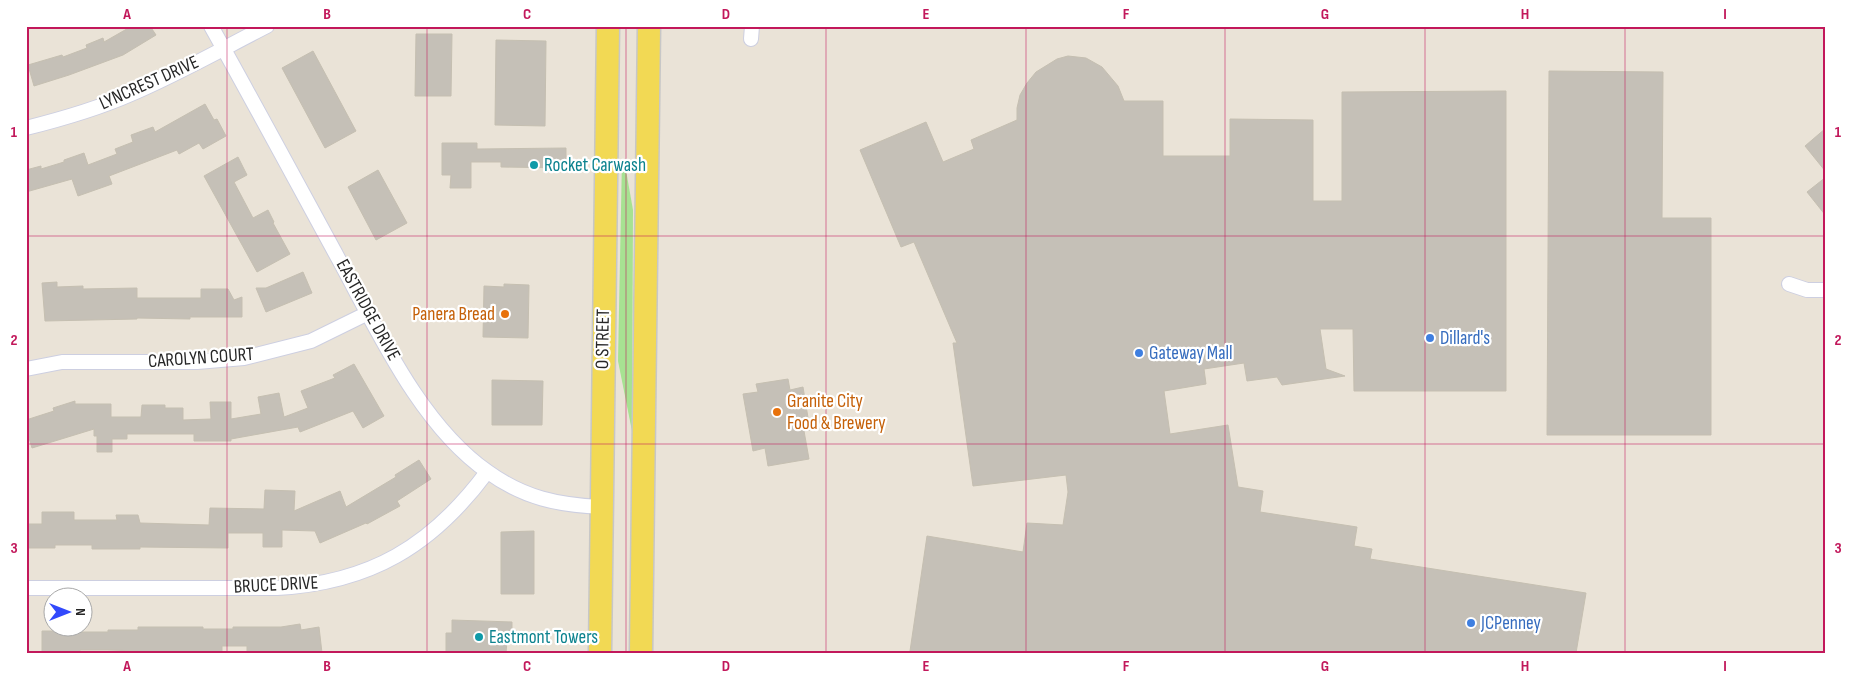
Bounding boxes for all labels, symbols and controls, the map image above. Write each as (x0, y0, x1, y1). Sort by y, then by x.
text: A (122, 5, 131, 24)
text: B (323, 5, 331, 24)
text: C (523, 5, 531, 24)
text: D (722, 5, 730, 24)
text: E (923, 5, 930, 24)
text: F (1123, 5, 1130, 24)
text: G (1321, 5, 1329, 24)
text: H (1521, 5, 1529, 24)
text: I (1723, 5, 1727, 24)
street label: LYNCREST DRIVE (96, 51, 202, 115)
text: 1 (11, 123, 18, 142)
text: 1 (1835, 123, 1842, 142)
place label: Rocket Carwash (544, 154, 646, 177)
marker: Rocket Carwash (528, 159, 540, 171)
street label: EASTRIDGE DRIVE (331, 255, 405, 365)
place label: Panera Bread (412, 303, 495, 326)
marker: Panera Bread (499, 308, 511, 320)
street label: O STREET (591, 308, 615, 369)
place label: Dillard's (1440, 327, 1490, 350)
text: 2 (10, 331, 18, 350)
text: 2 (1834, 331, 1842, 350)
marker: Dillard's (1424, 332, 1436, 344)
place label: Gateway Mall (1149, 342, 1233, 365)
street label: CAROLYN COURT (147, 343, 255, 373)
marker: Gateway Mall (1133, 347, 1145, 359)
place label: Granite City Food & Brewery (787, 390, 886, 435)
marker: Granite City Food & Brewery (771, 406, 783, 418)
text: 3 (10, 539, 18, 558)
text: 3 (1834, 539, 1842, 558)
street label: BRUCE DRIVE (233, 571, 319, 599)
north arrow (42, 586, 92, 636)
text: N (72, 608, 89, 616)
place label: JCPenney (1480, 612, 1542, 635)
marker: JCPenney (1465, 617, 1477, 629)
place label: Eastmont Towers (489, 626, 598, 649)
marker: Eastmont Towers (473, 631, 485, 643)
text: A (122, 657, 131, 676)
text: B (323, 657, 331, 676)
text: C (523, 657, 531, 676)
text: D (722, 657, 730, 676)
text: E (923, 657, 930, 676)
text: F (1123, 657, 1130, 676)
text: G (1321, 657, 1329, 676)
text: H (1521, 657, 1529, 676)
text: I (1723, 657, 1727, 676)

